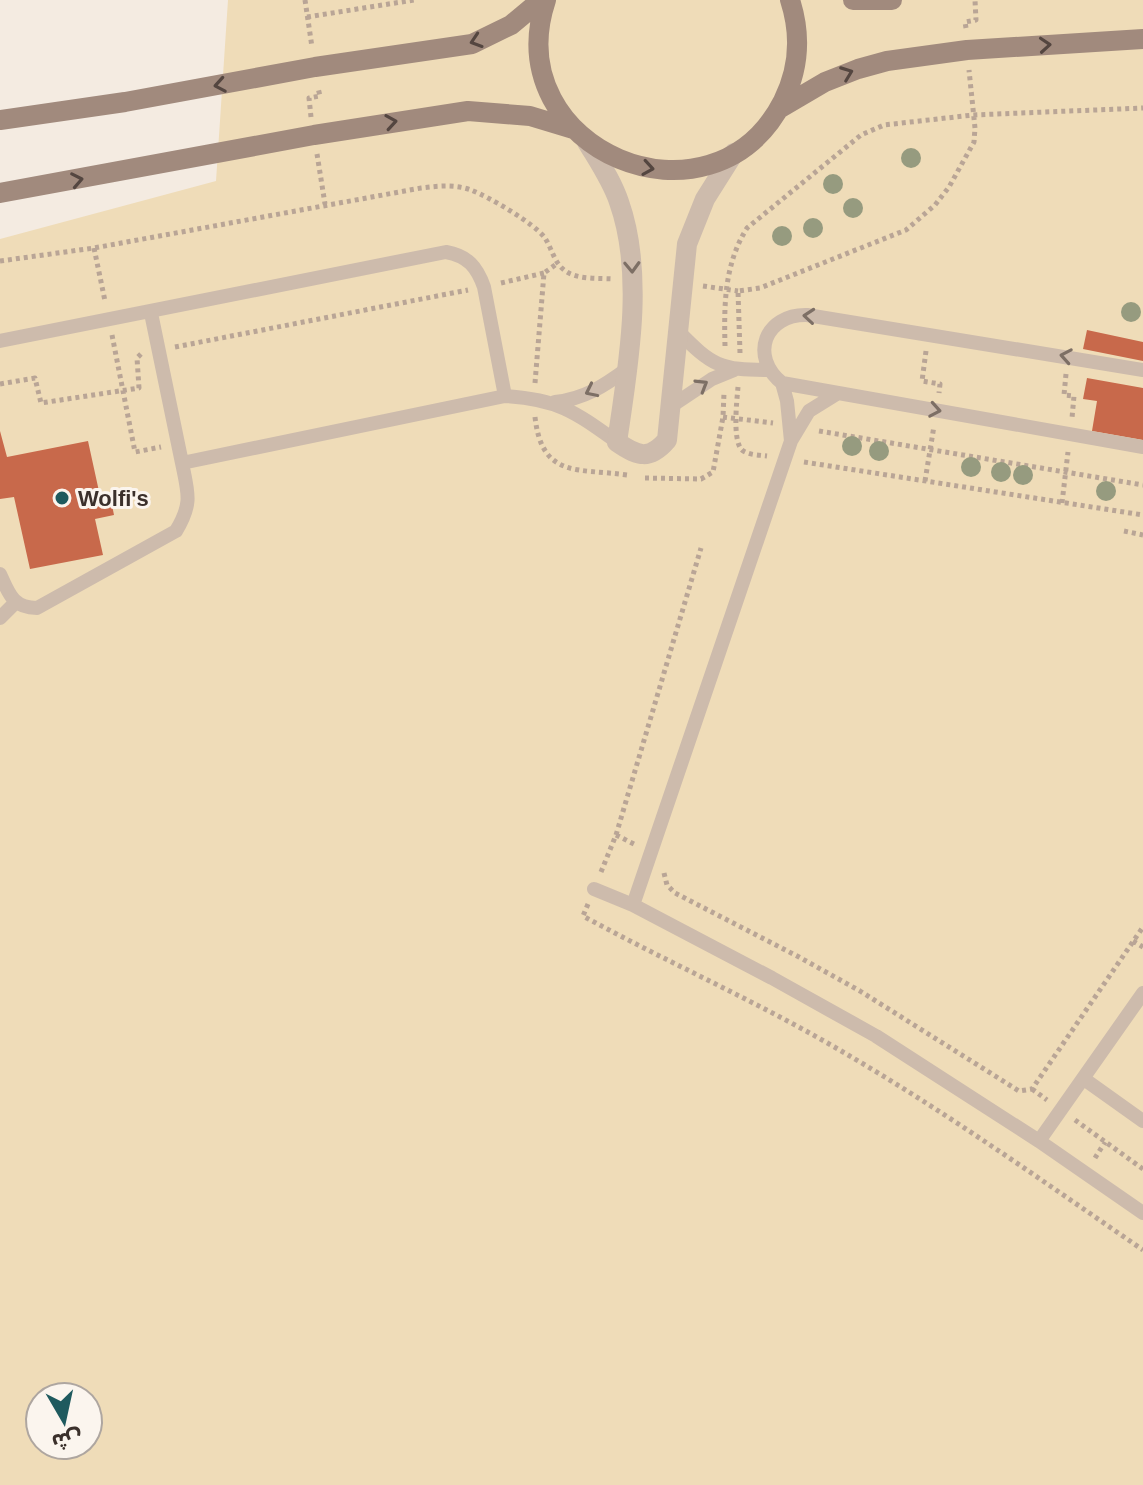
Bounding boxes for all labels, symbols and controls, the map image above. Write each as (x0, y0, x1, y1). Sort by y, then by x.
one-way arrow (469, 32, 483, 48)
one-way arrow (1039, 37, 1052, 54)
one-way arrow (839, 66, 853, 83)
one-way arrow (213, 75, 226, 92)
one-way arrow (385, 115, 398, 132)
one-way arrow (641, 159, 655, 176)
one-way arrow (70, 173, 84, 190)
one-way arrow (623, 261, 641, 274)
one-way arrow (802, 308, 815, 325)
one-way arrow (1059, 349, 1073, 366)
one-way arrow (693, 379, 708, 395)
one-way arrow (585, 382, 600, 397)
one-way arrow (928, 401, 942, 418)
place label: Wolfi's (78, 486, 149, 511)
marker: Wolfi's (53, 489, 71, 507)
north arrow (24, 1381, 104, 1461)
text: ش (50, 1426, 84, 1455)

